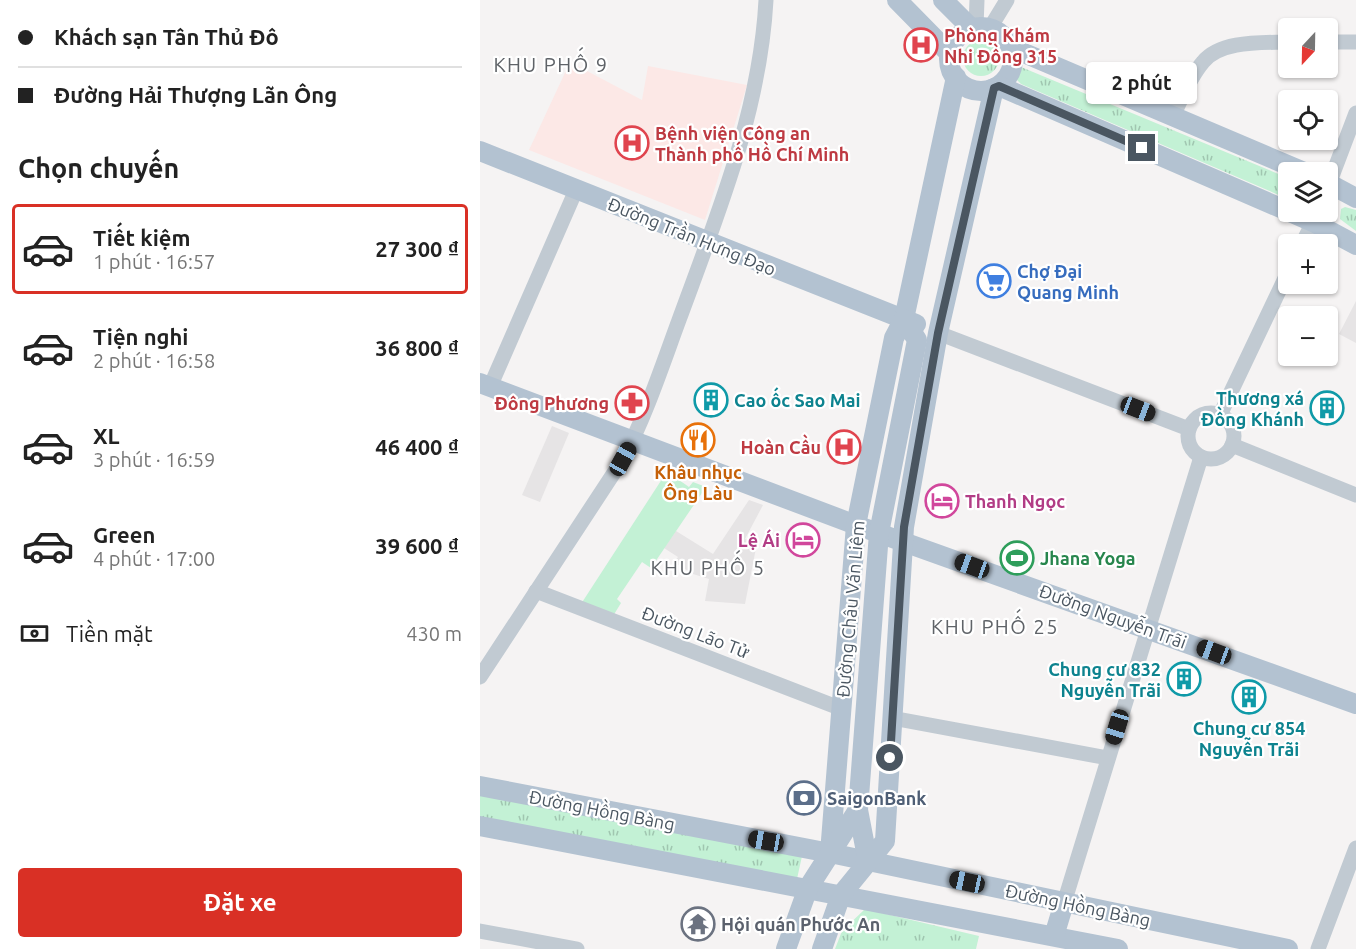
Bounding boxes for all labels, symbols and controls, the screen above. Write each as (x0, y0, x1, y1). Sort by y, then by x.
north arrow (1278, 18, 1338, 78)
map controls (1278, 18, 1338, 366)
text: Khách sạn Tân Thủ Đô (54, 24, 279, 49)
place label: Phòng Khám Nhi Đồng 315 (944, 25, 1057, 66)
hospital icon: Phòng Khám Nhi Đồng 315 (903, 27, 939, 63)
district label: KHU PHỐ 9 (493, 46, 609, 76)
callout: 2 phút (1086, 61, 1198, 103)
text: 2 phút (1111, 71, 1172, 94)
text: Đường Hải Thượng Lãn Ông (54, 82, 337, 107)
button: locate (1278, 90, 1338, 150)
place label: Bệnh viện Công an Thành phố Hồ Chí Minh (655, 123, 849, 164)
hospital icon: Bệnh viện Công an Thành phố Hồ Chí Minh (614, 125, 650, 161)
route end (1128, 134, 1155, 161)
text: Chọn chuyến (18, 153, 179, 183)
button: layers (1278, 162, 1338, 222)
street label: Đường Trần Hưng Đạo (605, 191, 780, 279)
icon: car (21, 222, 75, 276)
text: Tiết kiệm (93, 225, 190, 250)
button: + (1278, 234, 1338, 294)
text: 27 300 ₫ (375, 236, 459, 261)
text: 1 phút · 16:57 (93, 250, 215, 273)
place label: Chợ Đại Quang Minh (1017, 261, 1119, 302)
supermarket icon: Chợ Đại Quang Minh (976, 263, 1012, 299)
button: − (1278, 306, 1338, 366)
icon: car (21, 321, 75, 375)
text: Tiện nghi (93, 324, 189, 349)
text: 36 800 ₫ (375, 335, 459, 360)
text: 2 phút · 16:58 (93, 349, 215, 372)
building icon: Cao ốc Sao Mai (693, 382, 729, 418)
pharmacy icon: Đông Phương (614, 385, 650, 421)
place label: Cao ốc Sao Mai (734, 387, 861, 410)
place label: Thương xá Đồng Khánh (1201, 388, 1304, 429)
building icon: Thương xá Đồng Khánh (1309, 390, 1345, 426)
place label: Đông Phương (494, 393, 609, 413)
car (1118, 394, 1158, 424)
icon: car (21, 420, 75, 474)
restaurant icon: Khâu nhục Ông Làu (680, 422, 716, 458)
text: XL (93, 423, 120, 448)
hospital icon: Hoàn Cầu (826, 429, 862, 465)
text: 46 400 ₫ (375, 434, 459, 459)
place label: Hoàn Cầu (741, 434, 821, 457)
car (606, 439, 640, 479)
text: 3 phút · 16:59 (93, 448, 215, 471)
place label: Khâu nhục Ông Làu (654, 462, 742, 503)
hotel icon: Thanh Ngọc (924, 483, 960, 519)
place label: Thanh Ngọc (965, 491, 1065, 511)
icon: car (21, 519, 75, 573)
street label: Đường Châu Văn Liêm (832, 520, 868, 698)
text: Green (93, 522, 155, 547)
hotel icon: Lệ Ái (785, 522, 821, 558)
place label: Lệ Ái (738, 529, 780, 550)
text: 39 600 ₫ (375, 533, 459, 558)
sports icon: Jhana Yoga (999, 540, 1035, 576)
text: 4 phút · 17:00 (93, 547, 215, 570)
place label: Jhana Yoga (1040, 548, 1136, 568)
district label: KHU PHỐ 5 (650, 549, 766, 579)
car (952, 551, 992, 581)
street label: Đường Nguyễn Trãi (1037, 578, 1190, 652)
street label: Đường Lão Tử (639, 602, 753, 662)
district label: KHU PHỐ 25 (931, 608, 1059, 638)
icon: cash (18, 617, 51, 650)
text: Tiền mặt (66, 621, 153, 646)
text: 430 m (406, 622, 462, 645)
car (1194, 637, 1234, 667)
place label: Chung cư 832 Nguyễn Trãi (1048, 659, 1161, 700)
building icon: Chung cư 832 Nguyễn Trãi (1166, 661, 1202, 697)
building icon: Chung cư 854 Nguyễn Trãi (1231, 679, 1267, 715)
car (1103, 707, 1131, 747)
place label: Chung cư 854 Nguyễn Trãi (1193, 718, 1305, 759)
route start (876, 744, 903, 771)
bank icon: SaigonBank (786, 780, 822, 816)
street label: Đường Hồng Bàng (527, 784, 677, 834)
place label: SaigonBank (827, 788, 926, 808)
car (747, 829, 785, 853)
button: Đặt xe (18, 868, 462, 937)
car (948, 869, 986, 895)
street label: Đường Hồng Bàng (1004, 877, 1153, 930)
temple icon: Hội quán Phước An (680, 906, 716, 942)
place label: Hội quán Phước An (721, 914, 880, 934)

